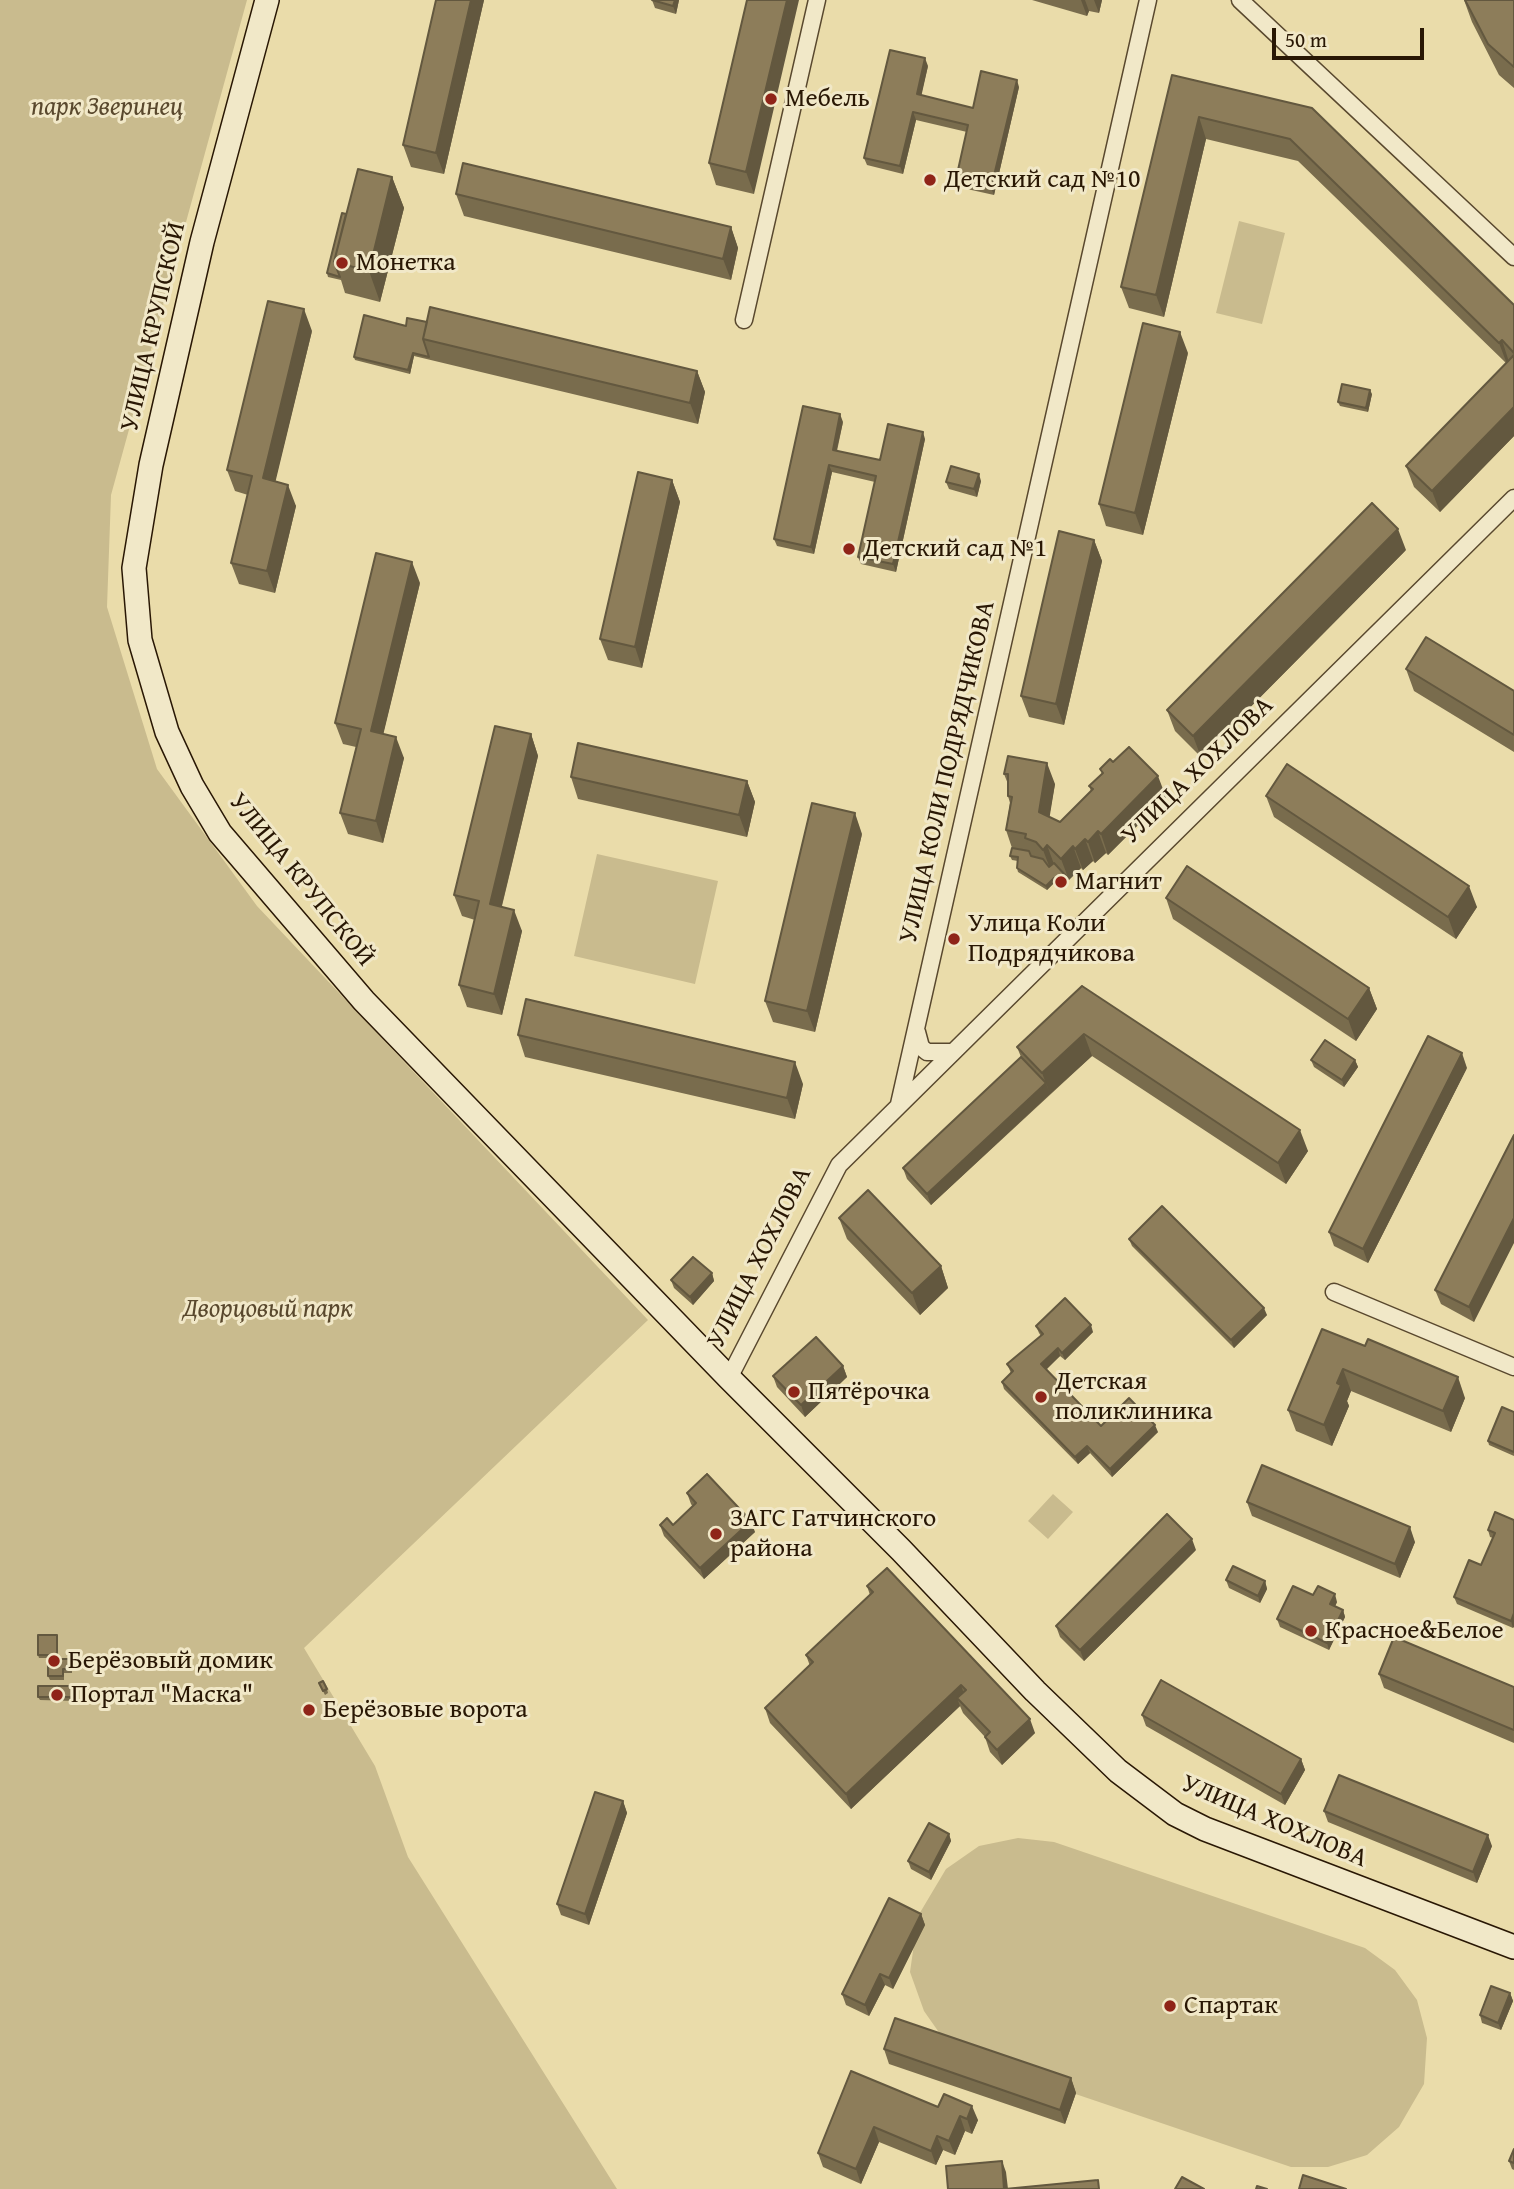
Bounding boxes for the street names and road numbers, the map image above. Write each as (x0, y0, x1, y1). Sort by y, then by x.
street label: УЛИЦА КРУПСКОЙ (115, 219, 193, 435)
street label: УЛИЦА КОЛИ ПОДРЯДЧИКОВА (893, 598, 1003, 946)
street label: УЛИЦА ХОХЛОВА (1116, 691, 1280, 851)
street label: УЛИЦА КРУПСКОЙ (222, 787, 380, 973)
street label: УЛИЦА ХОХЛОВА (701, 1162, 819, 1354)
street label: УЛИЦА ХОХЛОВА (1176, 1769, 1372, 1875)

